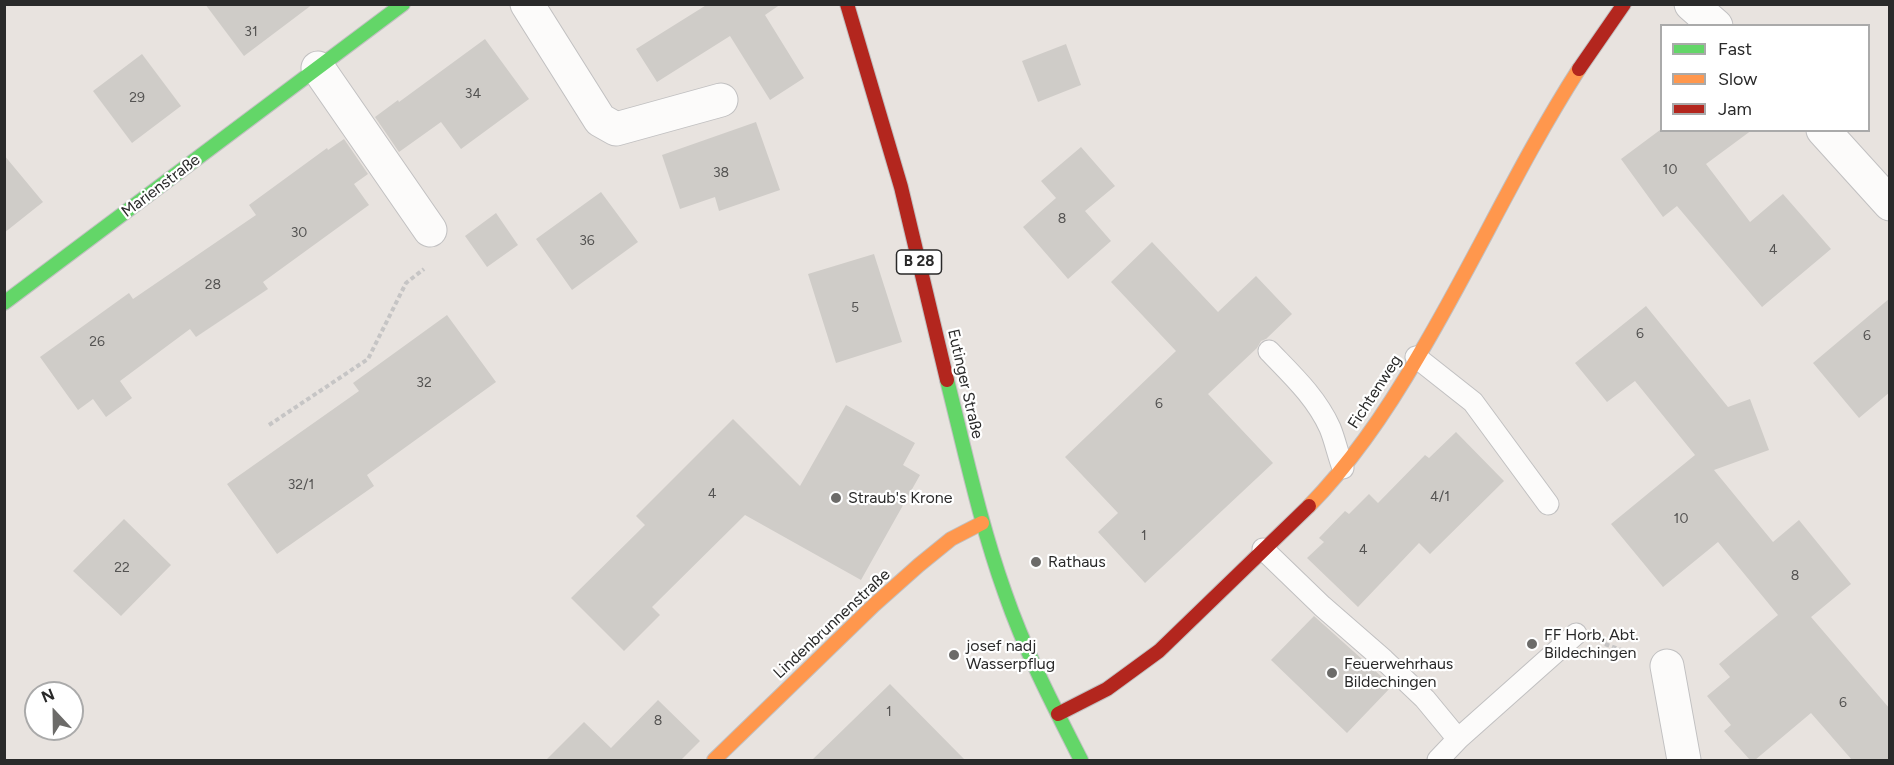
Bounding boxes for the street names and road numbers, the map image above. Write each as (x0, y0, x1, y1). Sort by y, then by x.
street label: Marienstraße (118, 150, 204, 222)
road number: B 28 (896, 250, 942, 274)
street label: Eutinger Straße (943, 327, 987, 441)
street label: Fichtenweg (1344, 352, 1406, 432)
street label: Lindenbrunnenstraße (770, 565, 894, 683)

